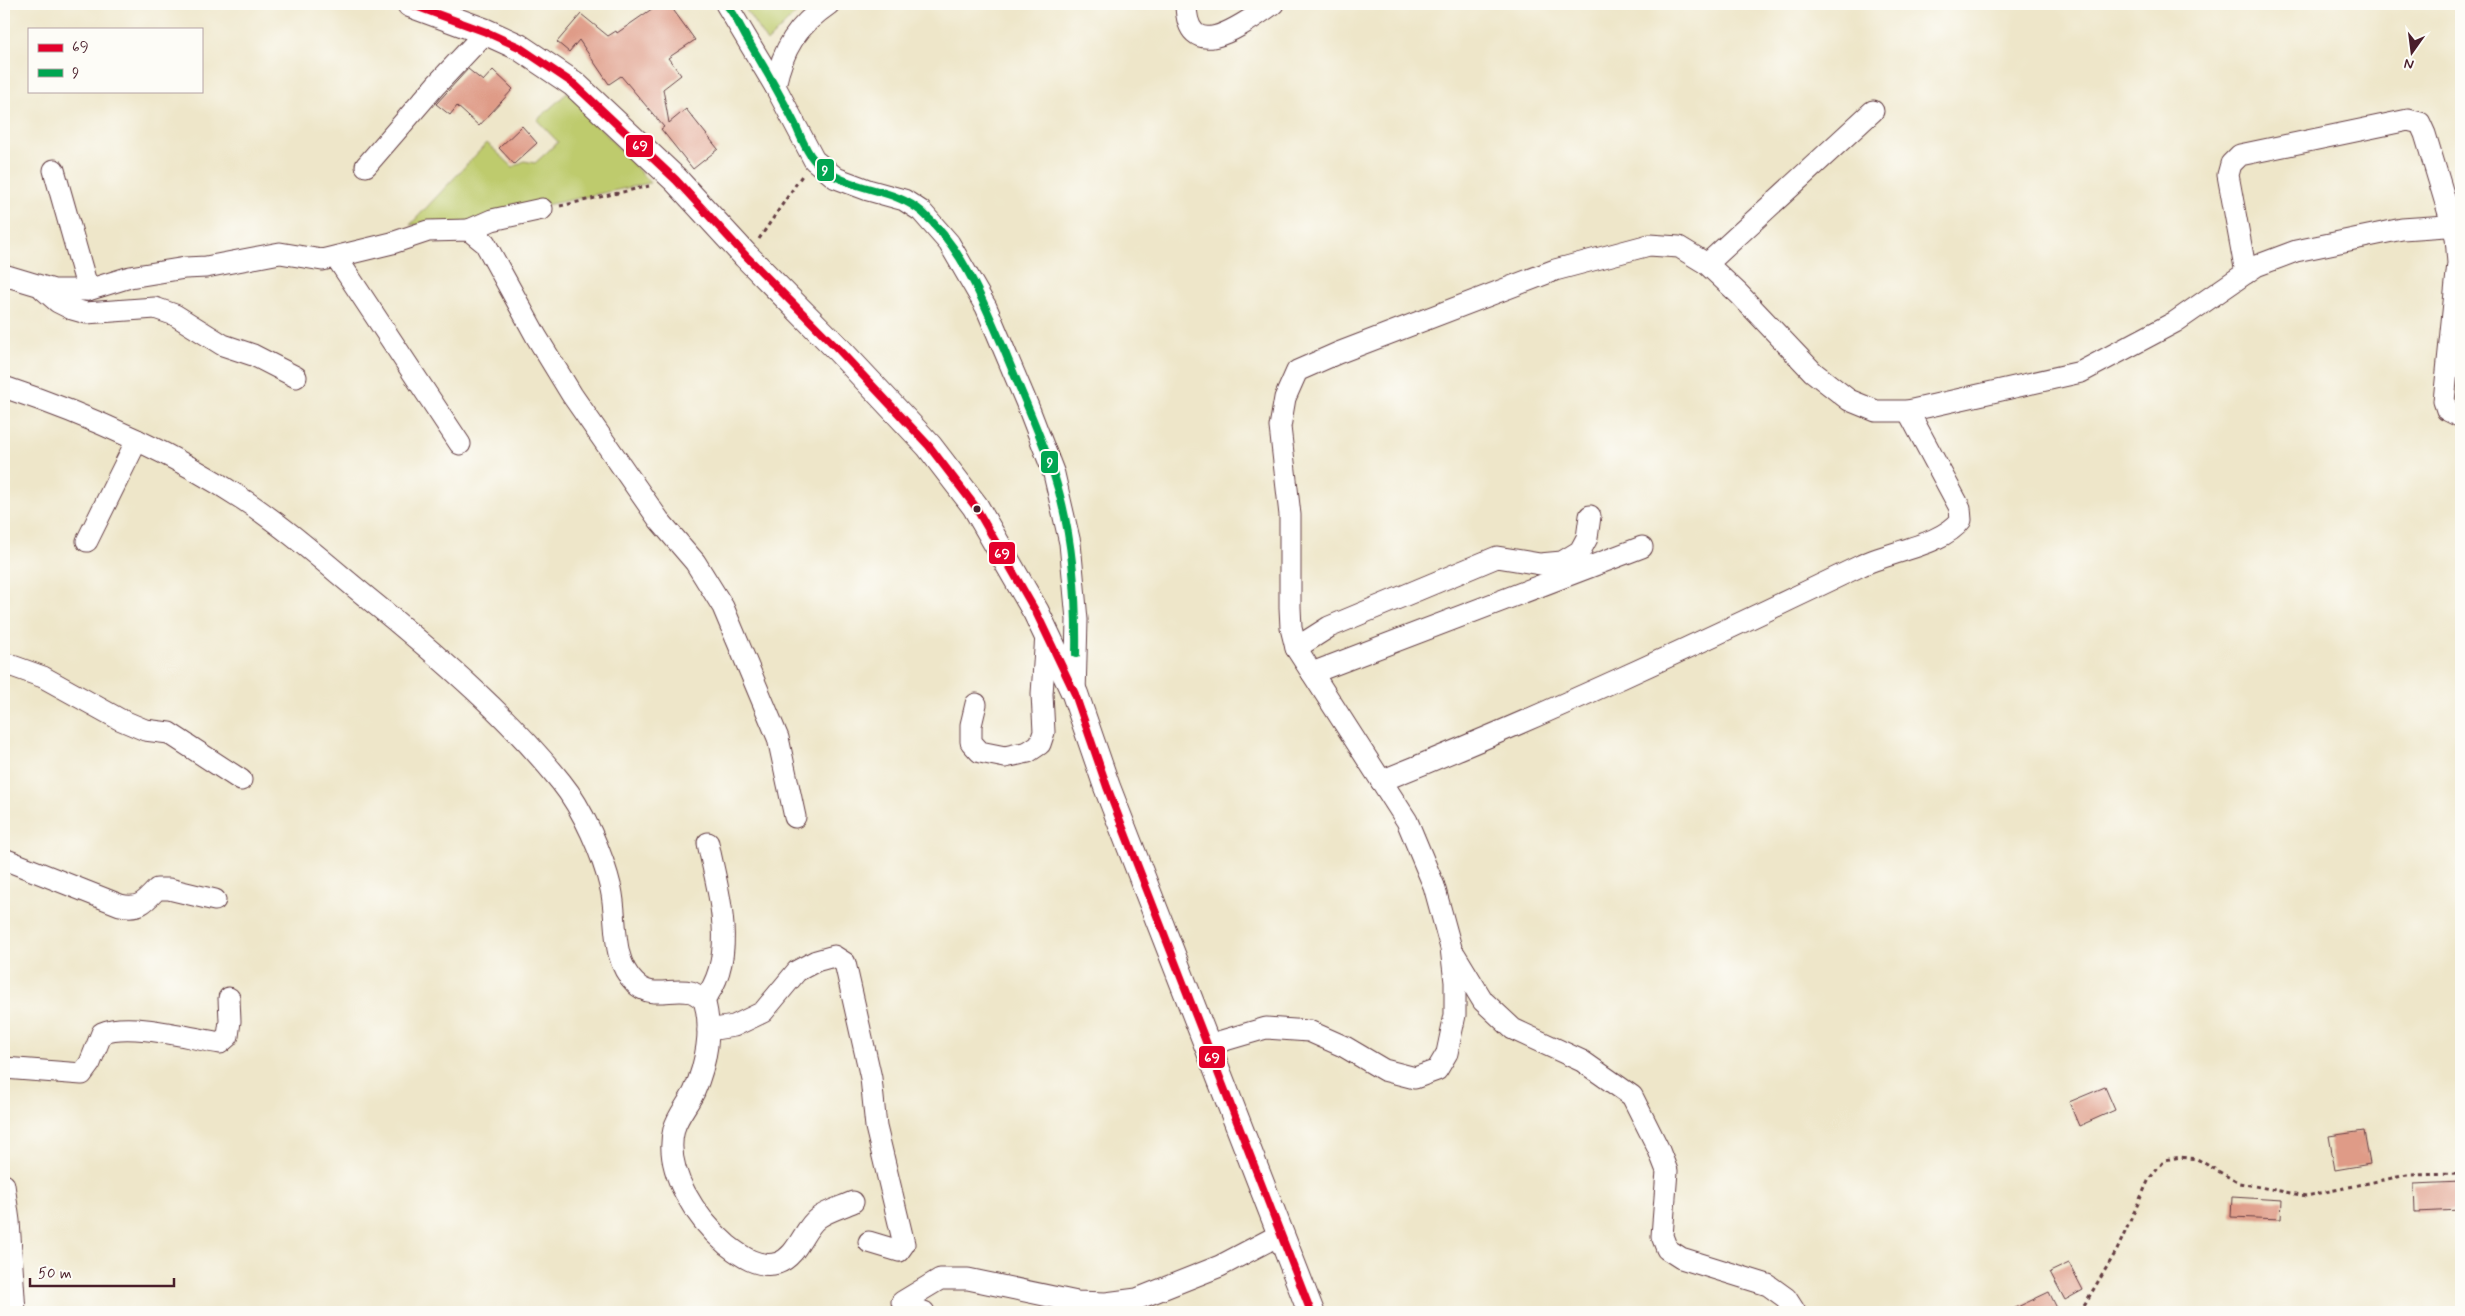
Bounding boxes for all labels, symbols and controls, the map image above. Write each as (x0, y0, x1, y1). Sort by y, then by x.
legend (28, 28, 202, 92)
north arrow (2388, 28, 2438, 78)
text: 69 (72, 38, 89, 58)
text: N (2402, 54, 2416, 74)
text: 9 (72, 64, 79, 84)
line badge: 69 (625, 134, 654, 158)
text: 69 (632, 137, 648, 155)
line badge: 9 (816, 158, 835, 182)
text: 9 (822, 162, 829, 180)
line badge: 9 (1040, 450, 1059, 474)
text: 9 (1047, 454, 1054, 472)
unlabelled marker (972, 504, 982, 514)
line badge: 69 (988, 541, 1016, 565)
text: 69 (994, 545, 1010, 563)
line badge: 69 (1198, 1045, 1226, 1069)
text: 69 (1204, 1049, 1220, 1067)
scale bar (30, 1256, 174, 1288)
text: 50 m (38, 1264, 72, 1284)

